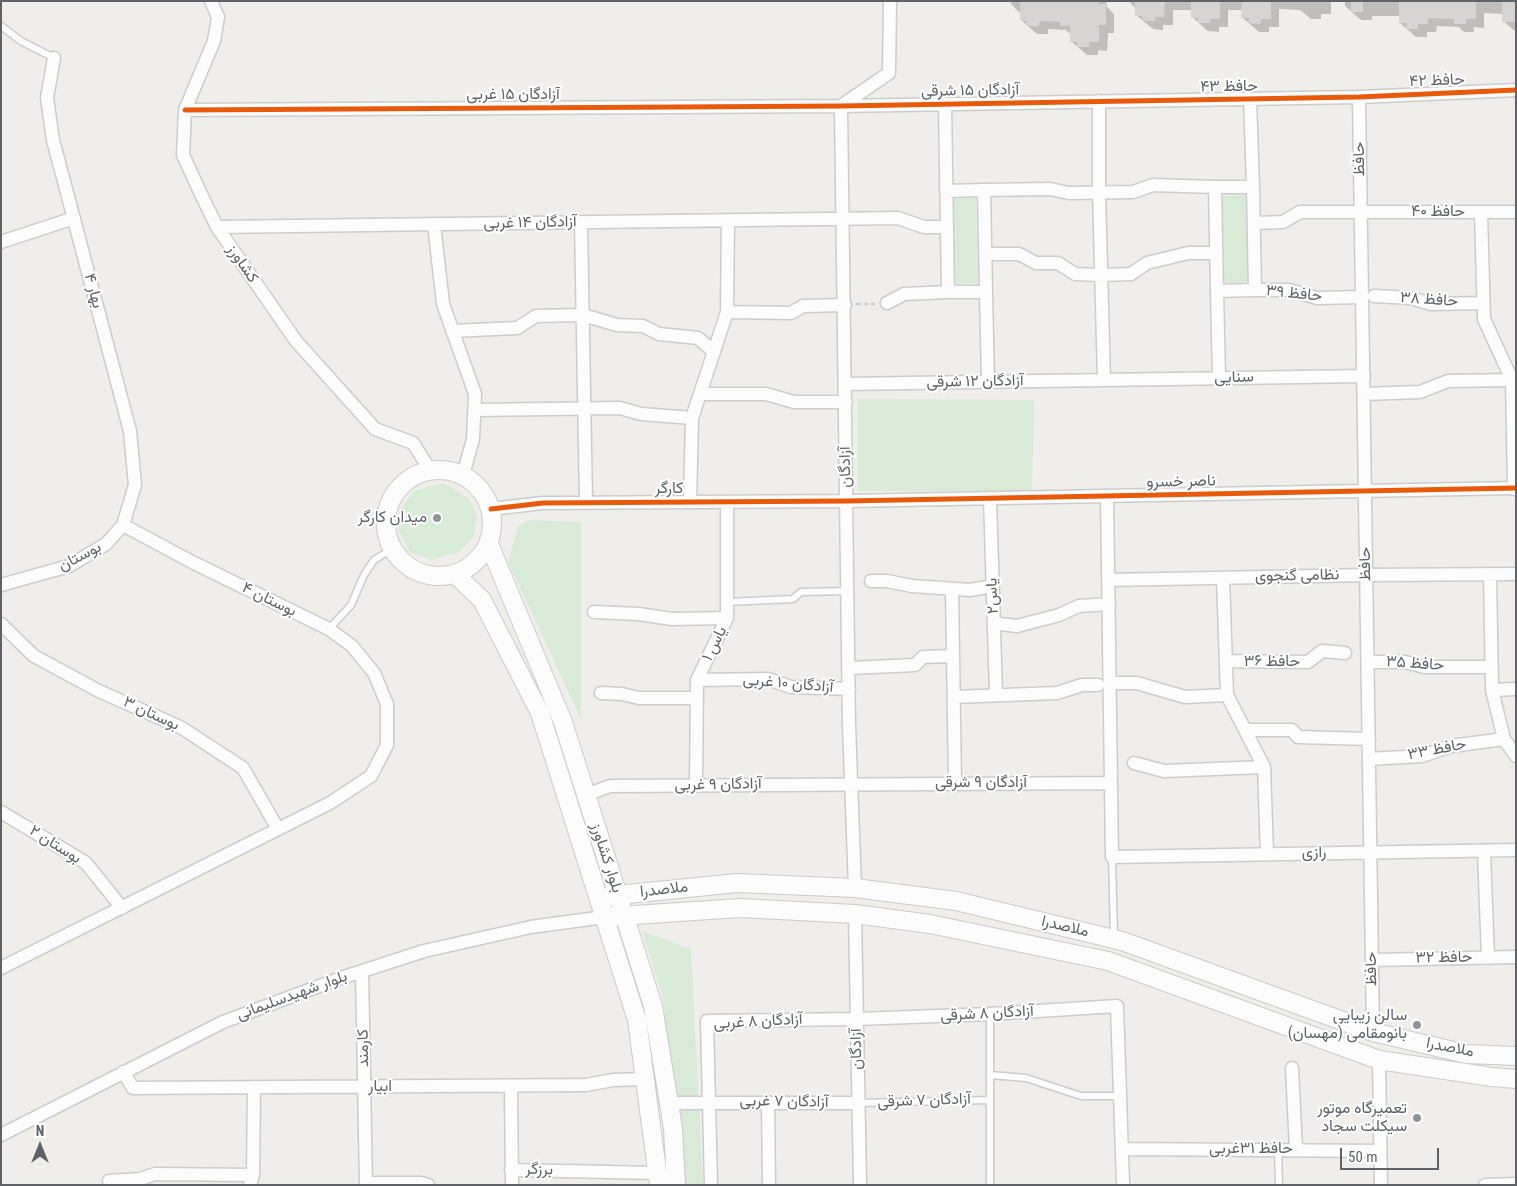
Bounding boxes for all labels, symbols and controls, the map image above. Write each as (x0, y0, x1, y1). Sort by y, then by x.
street label: حافظ ۴۲ (1409, 70, 1465, 92)
street label: حافظ ۴۳ (1200, 77, 1258, 97)
street label: آزادگان ۱۵ شرقی (921, 81, 1019, 101)
street label: آزادگان ۱۵ غربی (466, 85, 560, 105)
street label: حافظ (1350, 142, 1370, 176)
street label: حافظ ۴۰ (1411, 202, 1465, 222)
street label: آزادگان ۱۴ غربی (483, 213, 577, 233)
street label: کشاورز (222, 241, 262, 287)
street label: بهار ۴ (79, 272, 107, 310)
street label: حافظ ۳۹ (1265, 282, 1323, 306)
street label: حافظ ۳۸ (1399, 288, 1459, 312)
street label: سنایی (1214, 368, 1254, 388)
street label: آزادگان ۱۲ شرقی (926, 372, 1024, 392)
street label: آزادگان (836, 446, 856, 488)
street label: ناصر خسرو (1146, 472, 1216, 492)
street label: کارگر (655, 479, 683, 499)
place label: میدان کارگر (357, 508, 427, 528)
marker: میدان کارگر (431, 512, 443, 524)
street label: بوستان (55, 538, 105, 576)
street label: حافظ (1356, 547, 1376, 581)
street label: نظامی گنجوی (1255, 566, 1339, 586)
street label: یاس۲ (983, 577, 1003, 615)
street label: بوستان ۴ (239, 579, 299, 621)
street label: یاس ۱ (698, 623, 732, 665)
street label: حافظ ۳۶ (1244, 652, 1300, 672)
street label: حافظ ۳۵ (1385, 652, 1445, 676)
street label: آزادگان ۱۰ غربی (742, 670, 834, 698)
street label: بوستان ۳ (120, 693, 182, 735)
street label: حافظ ۳۳ (1406, 735, 1468, 765)
street label: آزادگان ۹ شرقی (935, 773, 1027, 793)
street label: آزادگان ۹ غربی (674, 775, 762, 795)
street label: بلوار کشاورز (586, 821, 626, 895)
street label: بوستان ۲ (25, 822, 85, 868)
street label: رازی (1301, 843, 1327, 863)
street label: ملاصدرا (639, 878, 689, 902)
street label: ملاصدرا (1039, 912, 1091, 942)
street label: حافظ ۳۲ (1415, 948, 1473, 968)
street label: حافظ (1362, 952, 1382, 986)
street label: بلوار شهیدسلیمانی (234, 967, 350, 1025)
street label: آزادگان ۸ شرقی (940, 1002, 1034, 1026)
place label: سالن زیبایی بانومقامی (مهسان) (1288, 1006, 1407, 1044)
street label: آزادگان ۸ غربی (713, 1010, 803, 1034)
marker: سالن زیبایی بانومقامی (مهسان) (1411, 1019, 1423, 1031)
street label: آزادگان (847, 1028, 867, 1070)
street label: کارمند (354, 1029, 374, 1067)
street label: ملاصدرا (1425, 1034, 1475, 1062)
street label: ابیار (368, 1077, 392, 1097)
street label: آزادگان ۷ شرقی (877, 1090, 971, 1112)
street label: آزادگان ۷ غربی (739, 1092, 829, 1112)
place label: تعمیرگاه موتور سیکلت سجاد (1317, 1099, 1407, 1137)
marker: تعمیرگاه موتور سیکلت سجاد (1411, 1112, 1423, 1124)
north arrow (15, 1121, 65, 1171)
text: N (36, 1123, 44, 1139)
scale bar (1342, 1138, 1441, 1170)
street label: حافظ ۳۱غربی (1209, 1139, 1293, 1159)
text: 50 m (1348, 1148, 1378, 1166)
street label: برزگر (525, 1160, 553, 1180)

